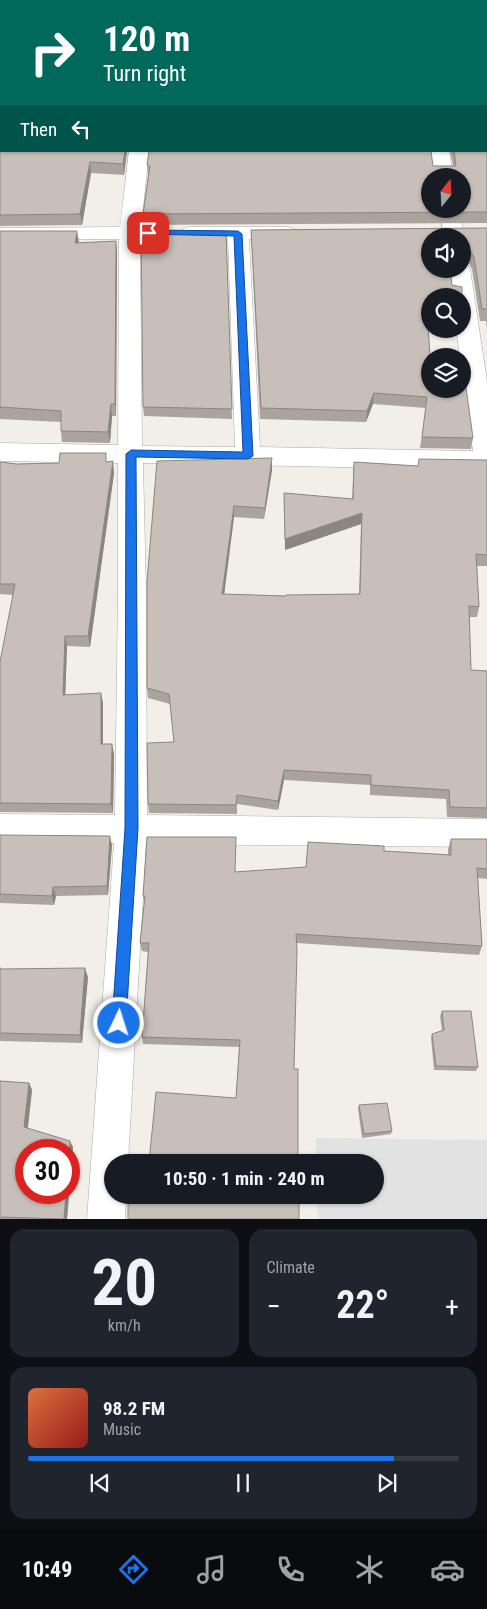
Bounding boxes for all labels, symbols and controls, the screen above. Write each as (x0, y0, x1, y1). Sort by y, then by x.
text: 120 m (103, 19, 190, 60)
icon: right (20, 20, 85, 85)
text: Turn right (103, 61, 186, 86)
icon: left (67, 115, 95, 143)
text: Then (20, 118, 57, 141)
north arrow (421, 168, 471, 218)
map controls (421, 168, 471, 398)
pin (127, 212, 169, 254)
icon: arrive (134, 219, 162, 247)
button: sound (421, 228, 471, 278)
button: search (421, 288, 471, 338)
button: layers (421, 348, 471, 398)
position arrow (92, 996, 144, 1048)
speed limit sign: 30 (15, 1139, 80, 1204)
text: 10:50 · 1 min · 240 m (163, 1167, 325, 1190)
text: 20 (91, 1245, 157, 1321)
text: Climate (267, 1258, 315, 1277)
text: 22° (336, 1283, 389, 1327)
text: − (267, 1290, 281, 1323)
text: + (445, 1290, 459, 1323)
text: km/h (108, 1316, 141, 1335)
text: 98.2 FM (103, 1397, 165, 1420)
text: Music (103, 1420, 141, 1439)
icon: previous (86, 1469, 114, 1497)
icon: pause (229, 1469, 257, 1497)
icon: next (373, 1469, 401, 1497)
icon: directions (116, 1552, 151, 1587)
icon: music (194, 1552, 229, 1587)
icon: phone (273, 1552, 308, 1587)
icon: climate (352, 1552, 387, 1587)
icon: car (430, 1552, 465, 1587)
text: 10:49 (22, 1557, 72, 1582)

